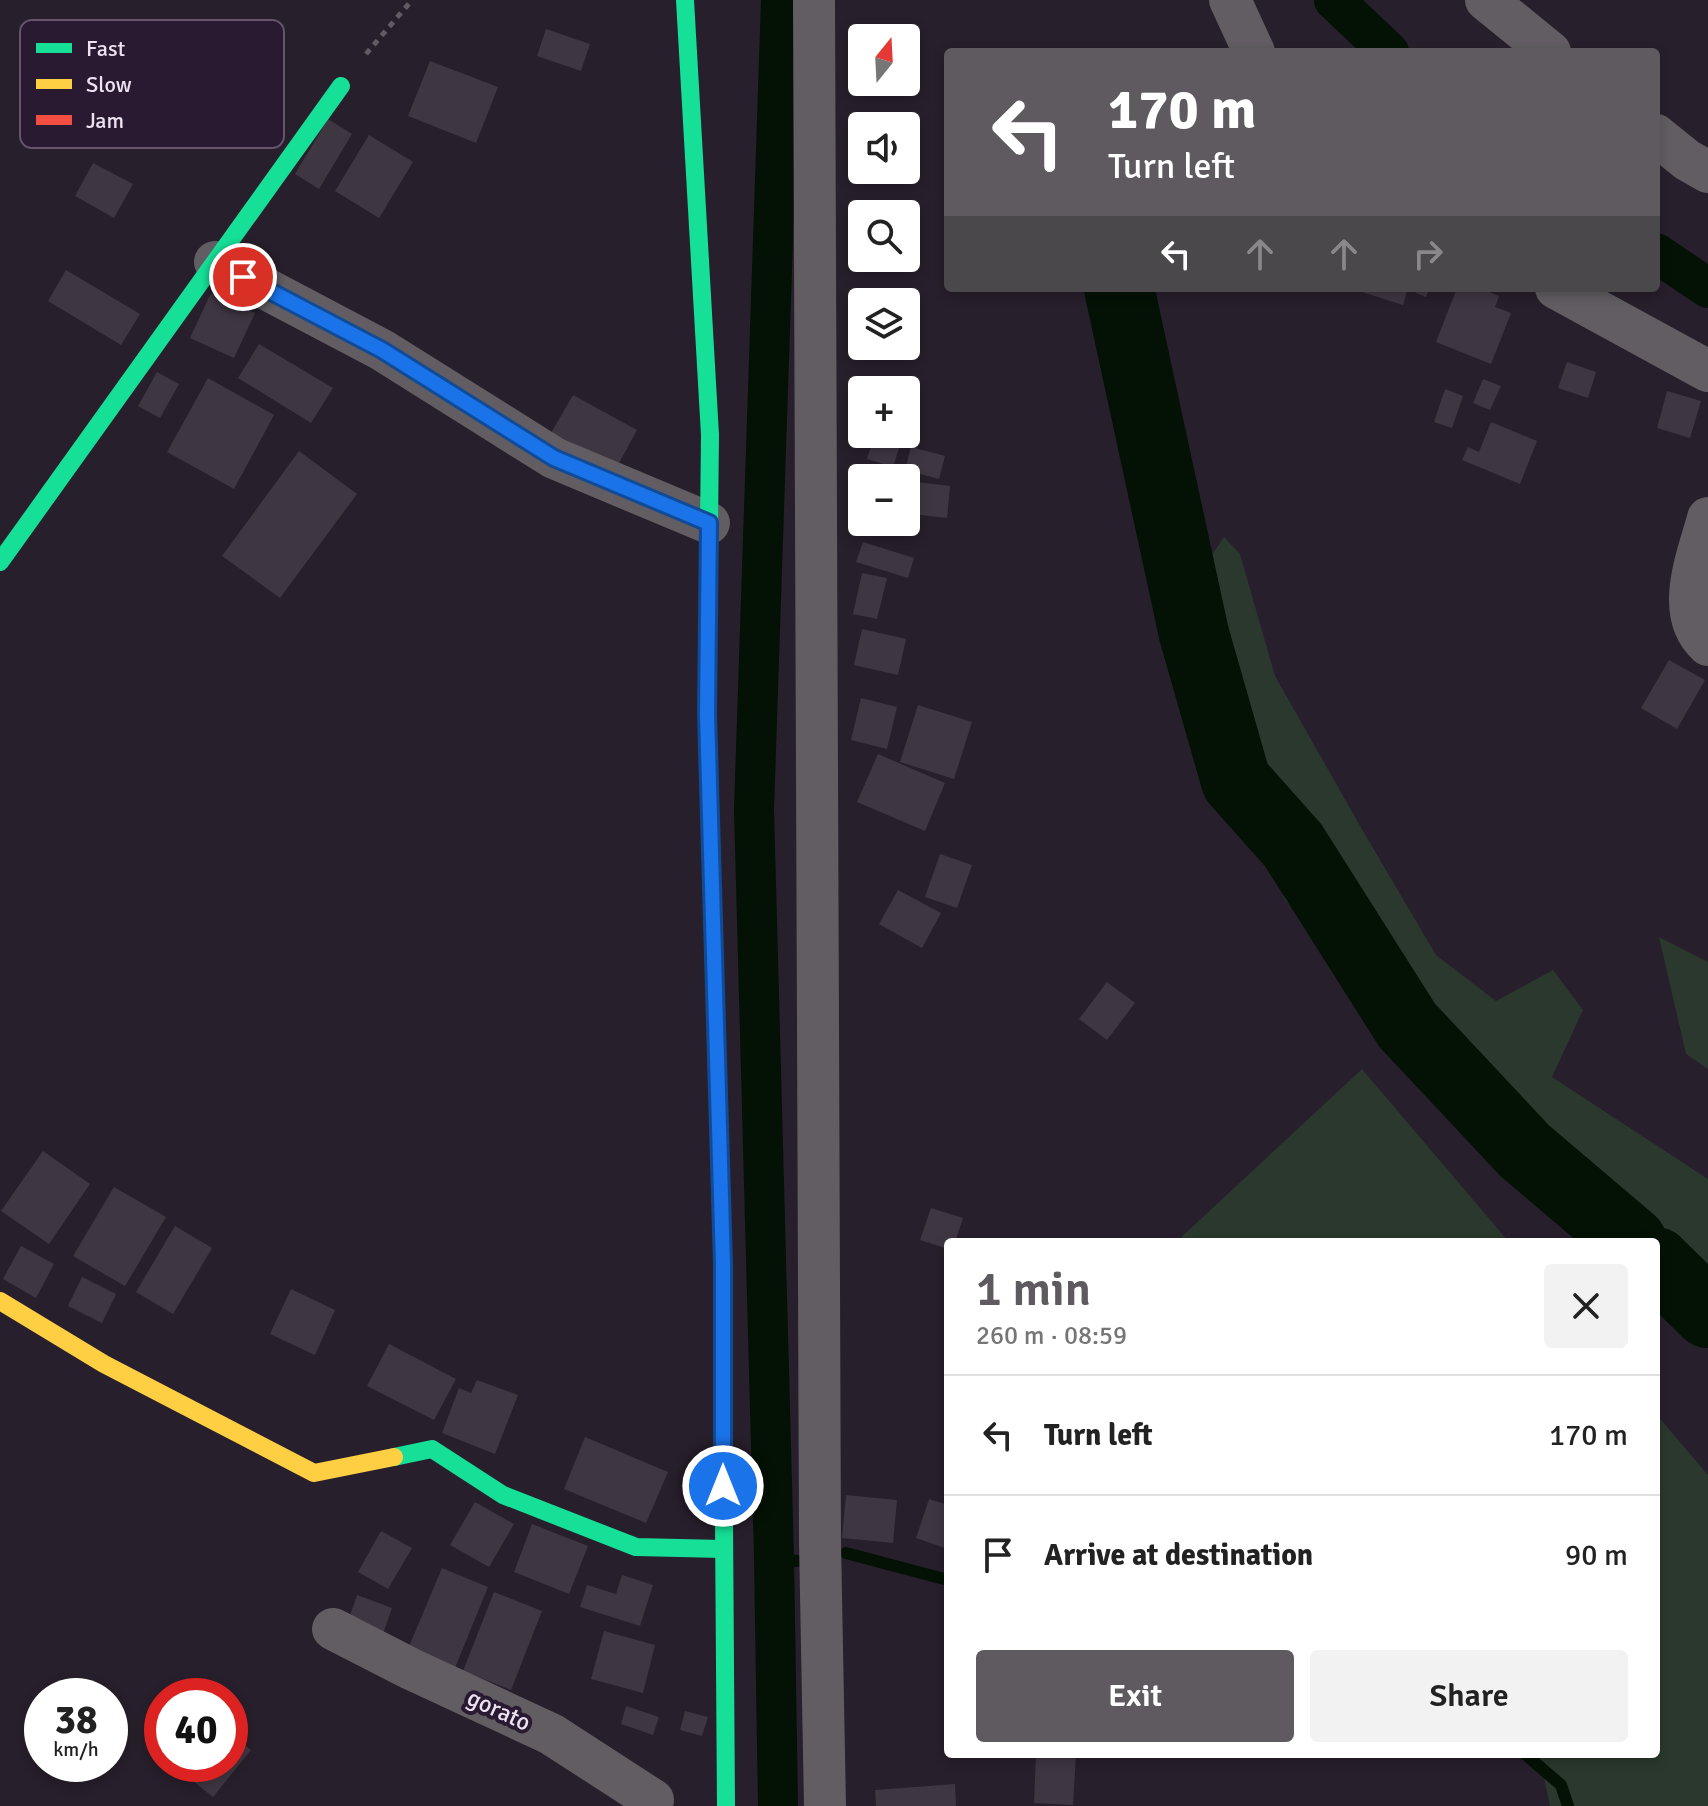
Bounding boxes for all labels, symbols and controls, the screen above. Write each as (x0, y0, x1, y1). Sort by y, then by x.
legend (20, 20, 284, 148)
north arrow (848, 24, 920, 96)
map controls (848, 24, 920, 536)
text: Fast (86, 35, 126, 62)
text: Slow (86, 71, 132, 98)
text: 170 m (1108, 75, 1256, 144)
icon: left (976, 80, 1080, 184)
text: Jam (86, 107, 124, 134)
button: sound (848, 112, 920, 184)
text: Turn left (1108, 144, 1235, 189)
button: search (848, 200, 920, 272)
icon: left (1154, 232, 1198, 276)
icon: ahead (1238, 232, 1282, 276)
icon: ahead (1322, 232, 1366, 276)
icon: right (1406, 232, 1450, 276)
pin (209, 243, 277, 311)
icon: arrive (221, 255, 265, 299)
button: layers (848, 288, 920, 360)
button: + (848, 376, 920, 448)
button: − (848, 464, 920, 536)
text: 1 min (976, 1260, 1091, 1319)
button: close (1544, 1264, 1628, 1348)
text: 260 m · 08:59 (976, 1320, 1127, 1352)
icon: left (976, 1413, 1020, 1457)
text: Turn left (1044, 1417, 1153, 1454)
text: 170 m (1549, 1417, 1628, 1454)
position arrow (681, 1444, 765, 1528)
icon: arrive (976, 1533, 1020, 1577)
text: Arrive at destination (1044, 1537, 1313, 1574)
text: 90 m (1565, 1537, 1628, 1574)
button: Exit (976, 1650, 1294, 1742)
button: Share (1310, 1650, 1628, 1742)
speed limit sign: 40 (144, 1678, 248, 1782)
street label: gorato (463, 1682, 535, 1738)
text: 38 (54, 1695, 98, 1745)
text: km/h (53, 1737, 99, 1762)

